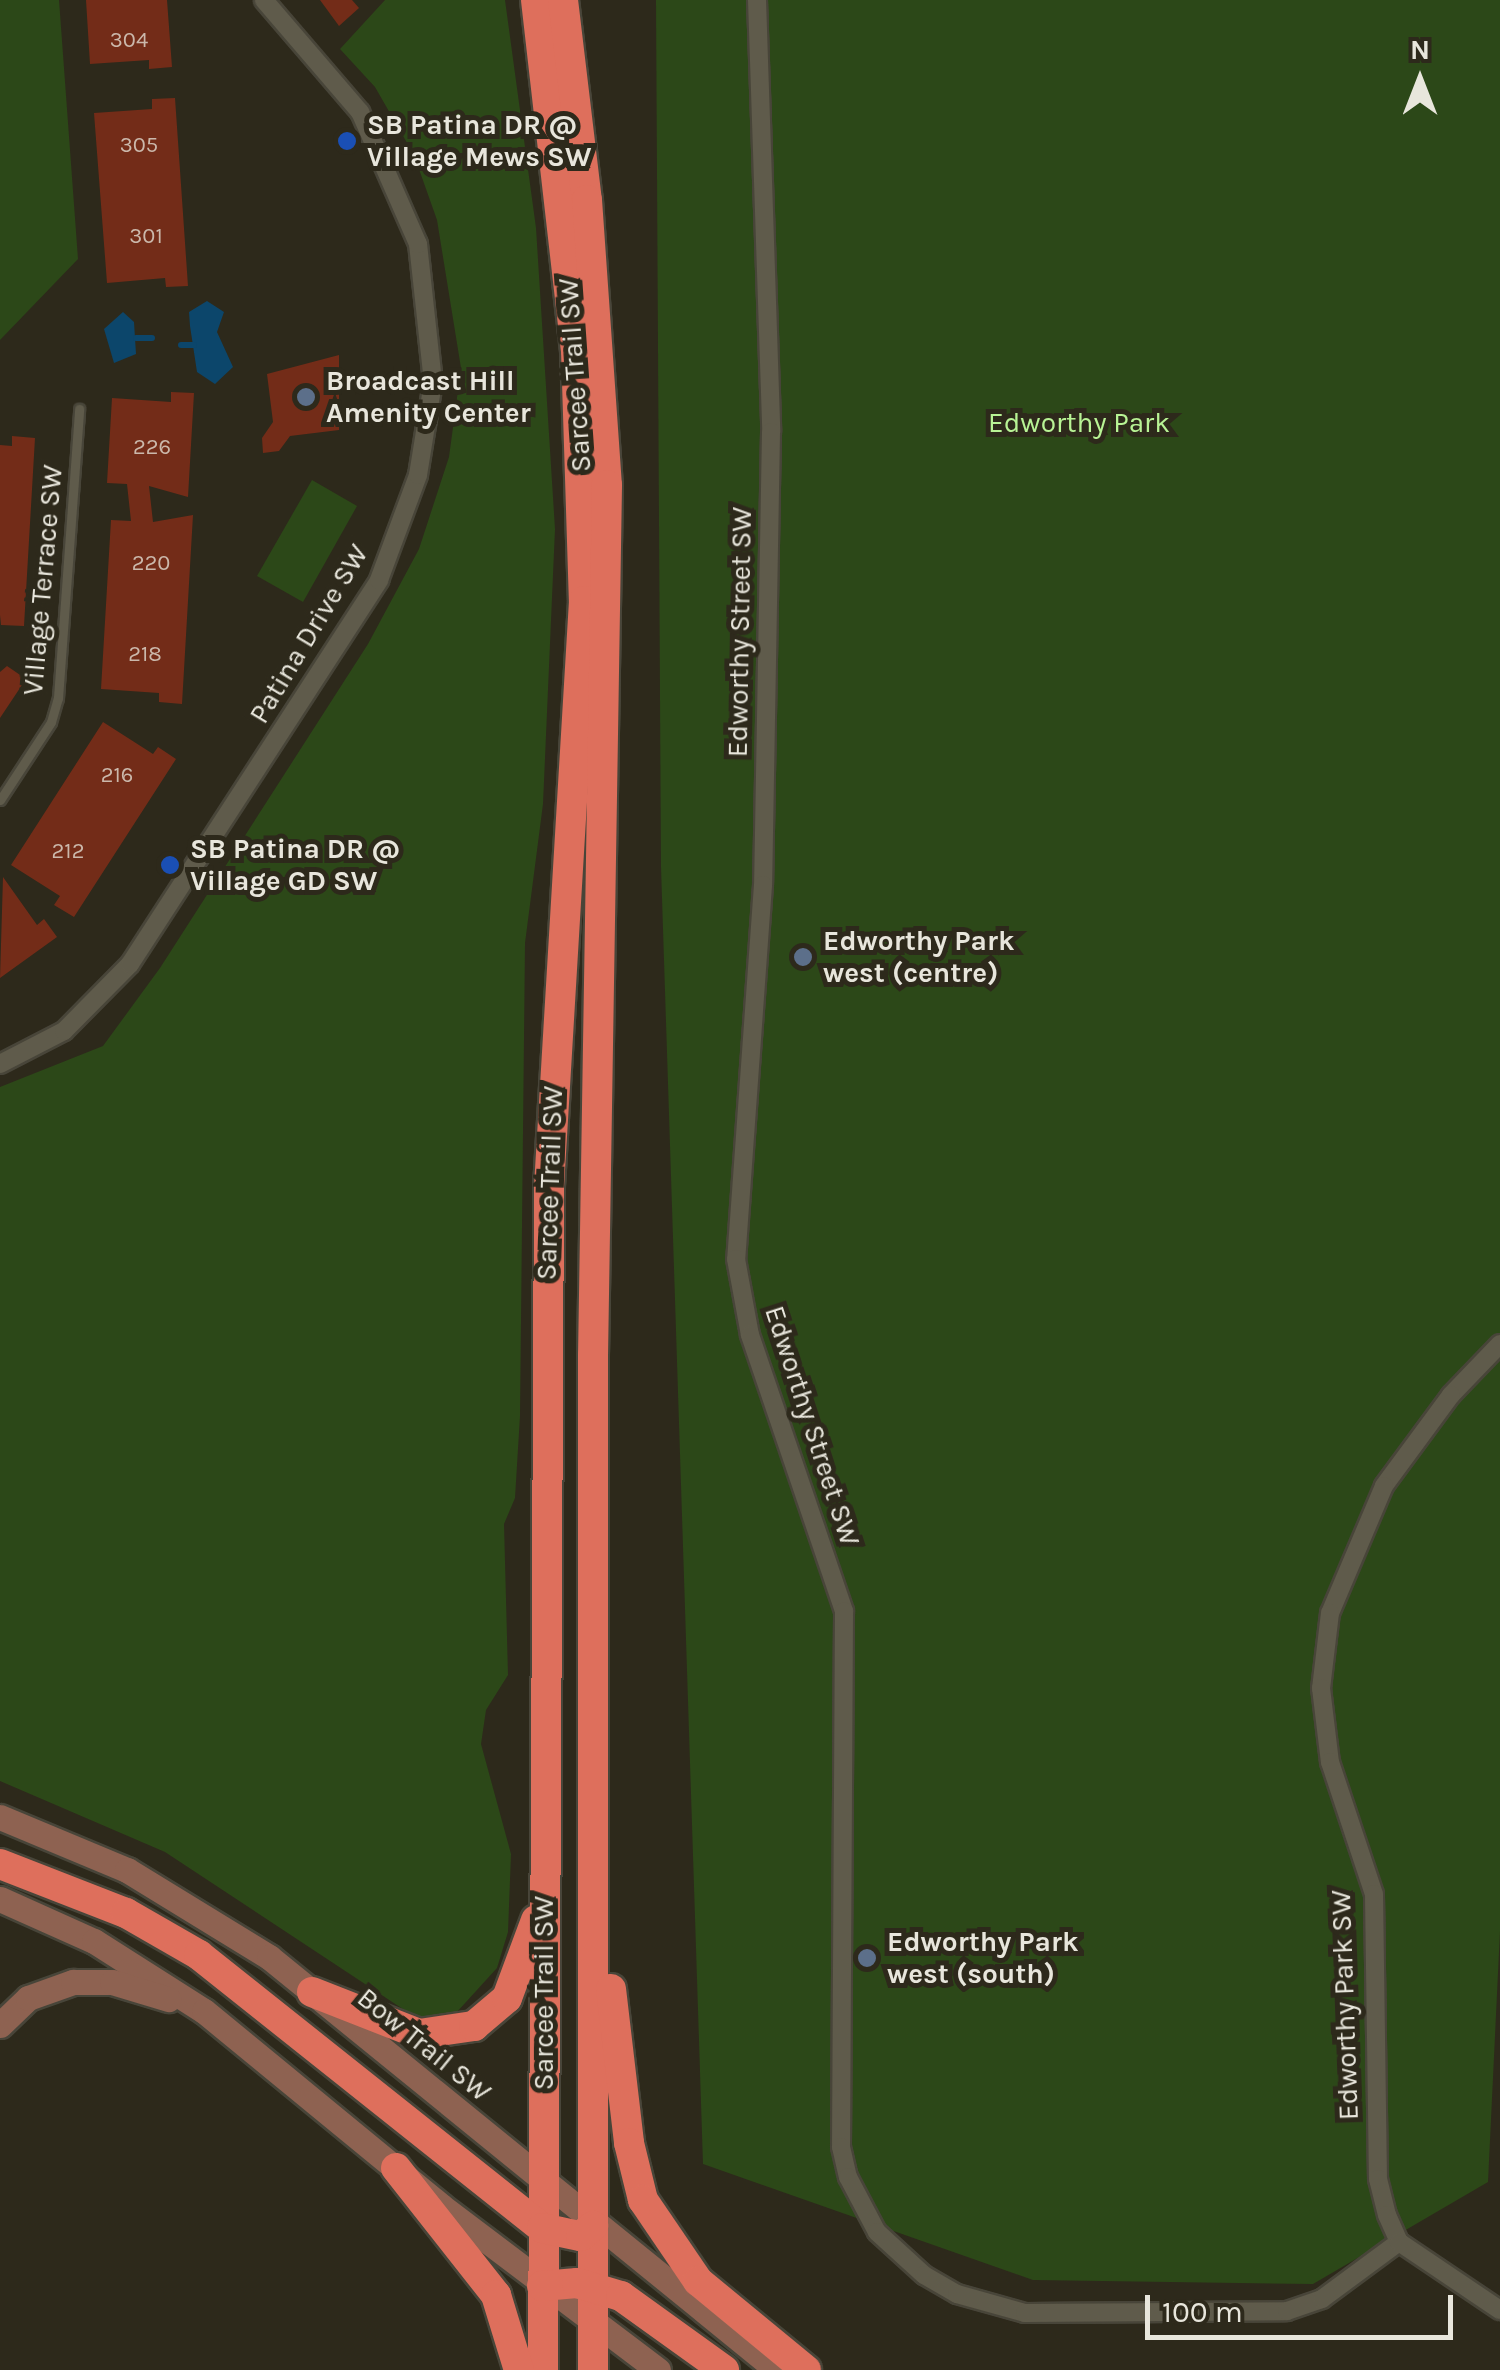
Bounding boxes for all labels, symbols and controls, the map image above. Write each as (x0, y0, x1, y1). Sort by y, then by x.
house number: 304 (110, 28, 148, 54)
north arrow (1370, 30, 1470, 130)
text: N (1410, 33, 1430, 66)
place label: SB Patina DR @ Village Mews SW (367, 108, 591, 174)
marker: SB Patina DR @ Village Mews SW (336, 130, 358, 152)
house number: 305 (120, 133, 158, 159)
house number: 301 (129, 224, 163, 250)
street label: Sarcee Trail SW (551, 277, 599, 473)
place label: Broadcast Hill Amenity Center (326, 364, 531, 430)
marker: Broadcast Hill Amenity Center (295, 386, 317, 408)
park label: Edworthy Park (988, 406, 1170, 440)
house number: 226 (133, 435, 171, 461)
street label: Village Terrace SW (16, 463, 70, 697)
street label: Edworthy Street SW (721, 506, 759, 758)
street label: Patina Drive SW (242, 538, 376, 730)
house number: 220 (132, 551, 170, 577)
house number: 218 (128, 642, 162, 668)
house number: 216 (101, 763, 133, 789)
place label: SB Patina DR @ Village GD SW (190, 832, 400, 898)
house number: 212 (52, 839, 84, 865)
marker: SB Patina DR @ Village GD SW (159, 854, 181, 876)
place label: Edworthy Park west (centre) (823, 924, 1015, 990)
marker: Edworthy Park west (centre) (792, 946, 814, 968)
street label: Sarcee Trail SW (530, 1085, 570, 1281)
street label: Edworthy Street SW (757, 1302, 867, 1550)
street label: Edworthy Park SW (1324, 1889, 1366, 2121)
street label: Sarcee Trail SW (527, 1896, 561, 2090)
place label: Edworthy Park west (south) (887, 1925, 1079, 1991)
marker: Edworthy Park west (south) (856, 1947, 878, 1969)
street label: Bow Trail SW (351, 1981, 497, 2109)
scale bar (1150, 2275, 1458, 2337)
text: 100 m (1162, 2294, 1243, 2330)

